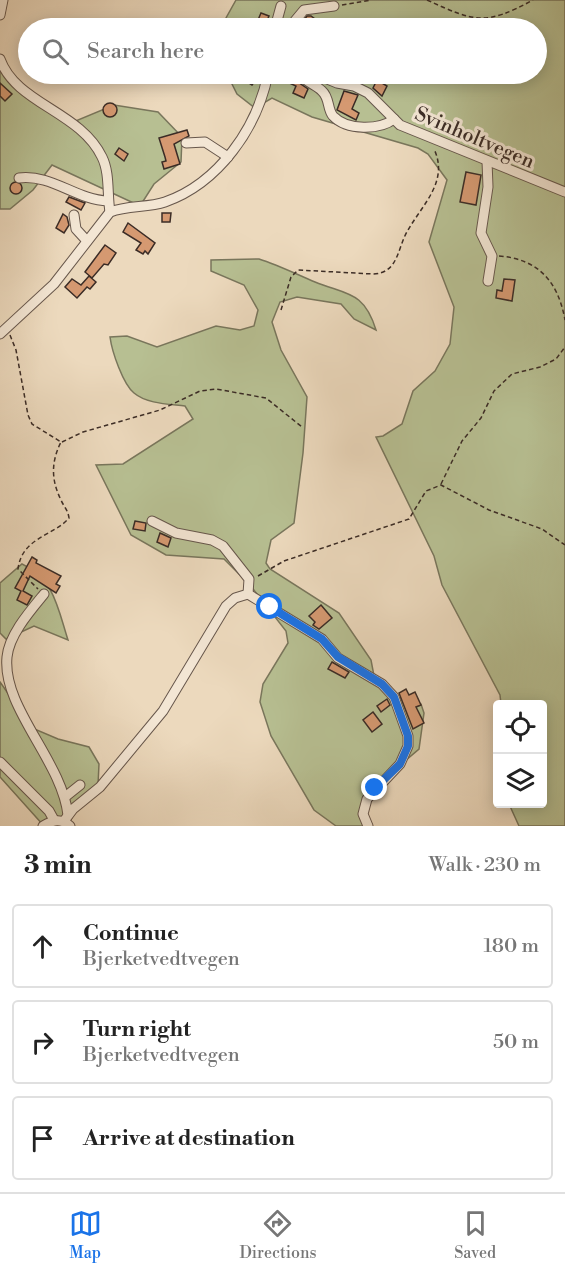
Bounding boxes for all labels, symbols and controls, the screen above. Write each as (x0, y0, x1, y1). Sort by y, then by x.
search box (18, 18, 547, 84)
icon: search (39, 35, 72, 68)
text: Search here (87, 38, 204, 65)
street label: Svinholtvegen (411, 102, 538, 175)
route start (256, 593, 282, 619)
map controls (493, 700, 547, 808)
button: locate (493, 700, 547, 754)
button: layers (493, 754, 547, 808)
route end (361, 774, 387, 800)
text: 3 min (24, 849, 92, 881)
text: Walk · 230 m (429, 853, 541, 878)
text: Continue (83, 920, 179, 947)
icon: ahead (26, 930, 59, 963)
text: 180 m (484, 934, 539, 959)
text: Bjerketvedtvegen (83, 947, 240, 972)
text: Turn right (83, 1016, 191, 1043)
icon: right (26, 1026, 59, 1059)
text: 50 m (493, 1030, 539, 1055)
text: Bjerketvedtvegen (83, 1043, 240, 1068)
icon: arrive (26, 1122, 59, 1155)
text: Arrive at destination (83, 1125, 295, 1152)
tab: Map (69, 1207, 102, 1263)
tab: Directions (239, 1207, 317, 1263)
tab: Saved (454, 1207, 496, 1263)

